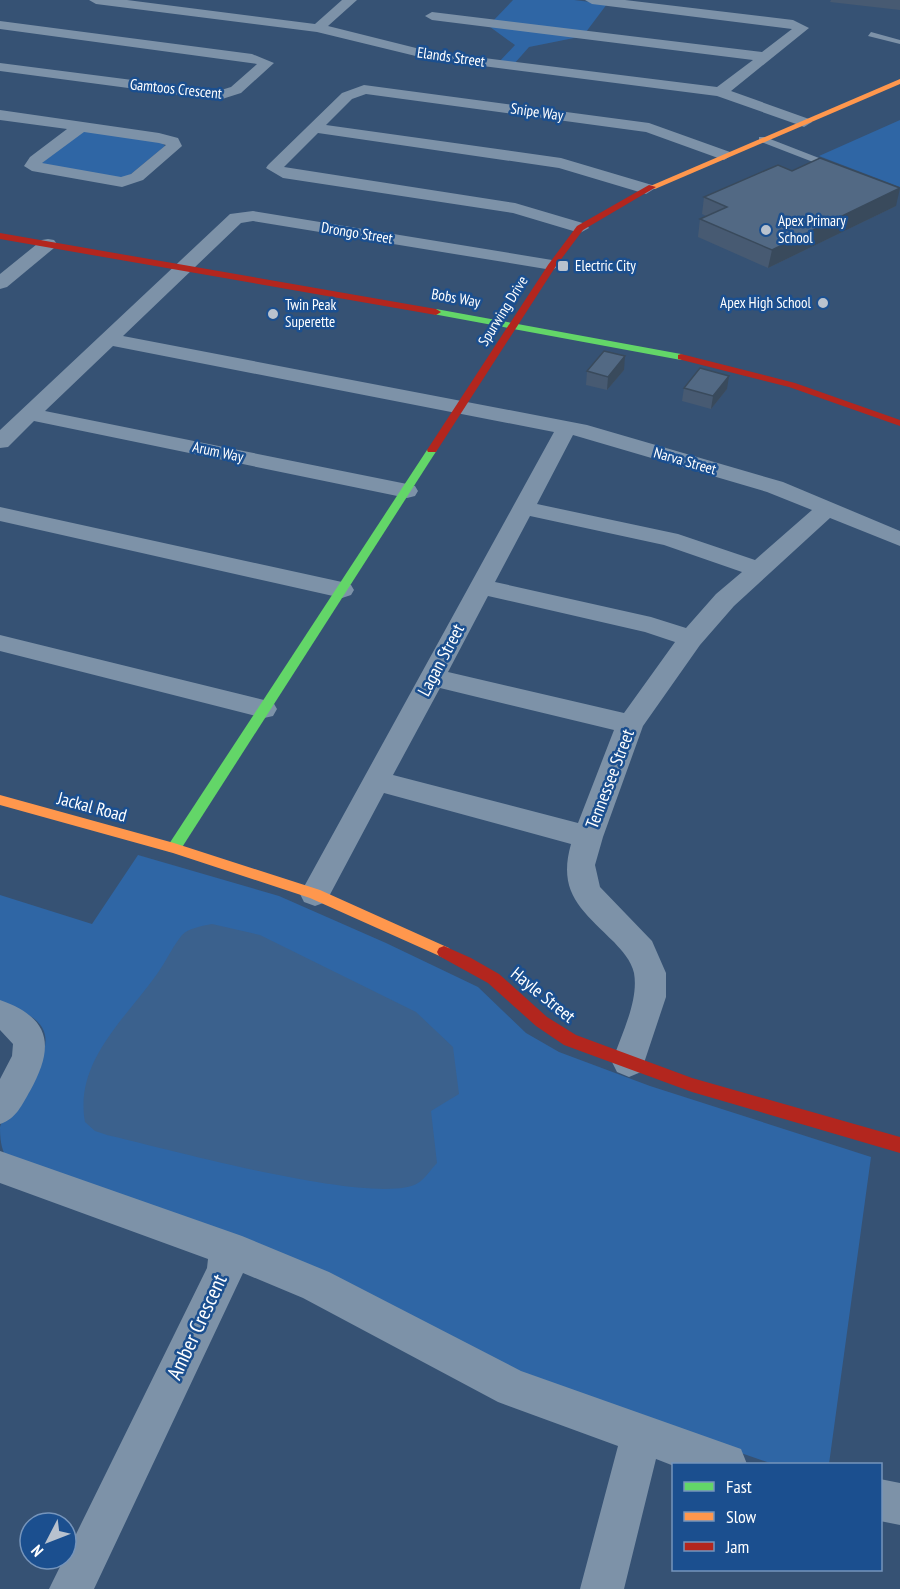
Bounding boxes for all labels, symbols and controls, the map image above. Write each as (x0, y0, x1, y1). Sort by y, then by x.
street label: Elands Street (416, 42, 486, 71)
street label: Gamtoos Crescent (129, 74, 223, 103)
street label: Snipe Way (509, 98, 565, 125)
place label: Apex Primary School (778, 211, 846, 247)
street label: Drongo Street (320, 217, 394, 248)
marker: Apex Primary School (759, 223, 773, 237)
place label: Electric City (575, 256, 636, 275)
marker: Electric City (556, 259, 570, 273)
street label: Spurwing Drive (474, 272, 532, 349)
street label: Bobs Way (430, 284, 482, 311)
place label: Apex High School (720, 293, 811, 312)
place label: Twin Peak Superette (285, 295, 337, 331)
marker: Apex High School (816, 296, 830, 310)
marker: Twin Peak Superette (266, 307, 280, 321)
street label: Arum Way (191, 437, 246, 466)
street label: Narva Street (652, 443, 719, 479)
street label: Lagan Street (412, 620, 469, 700)
street label: Tennessee Street (580, 726, 639, 832)
street label: Jackal Road (54, 786, 129, 827)
street label: Hayle Street (506, 962, 580, 1028)
street label: Amber Crescent (160, 1270, 233, 1384)
legend (672, 1463, 882, 1571)
text: Fast (726, 1475, 752, 1498)
text: Slow (726, 1505, 757, 1528)
north arrow (18, 1511, 78, 1571)
text: Jam (725, 1535, 749, 1558)
text: N (27, 1541, 47, 1561)

